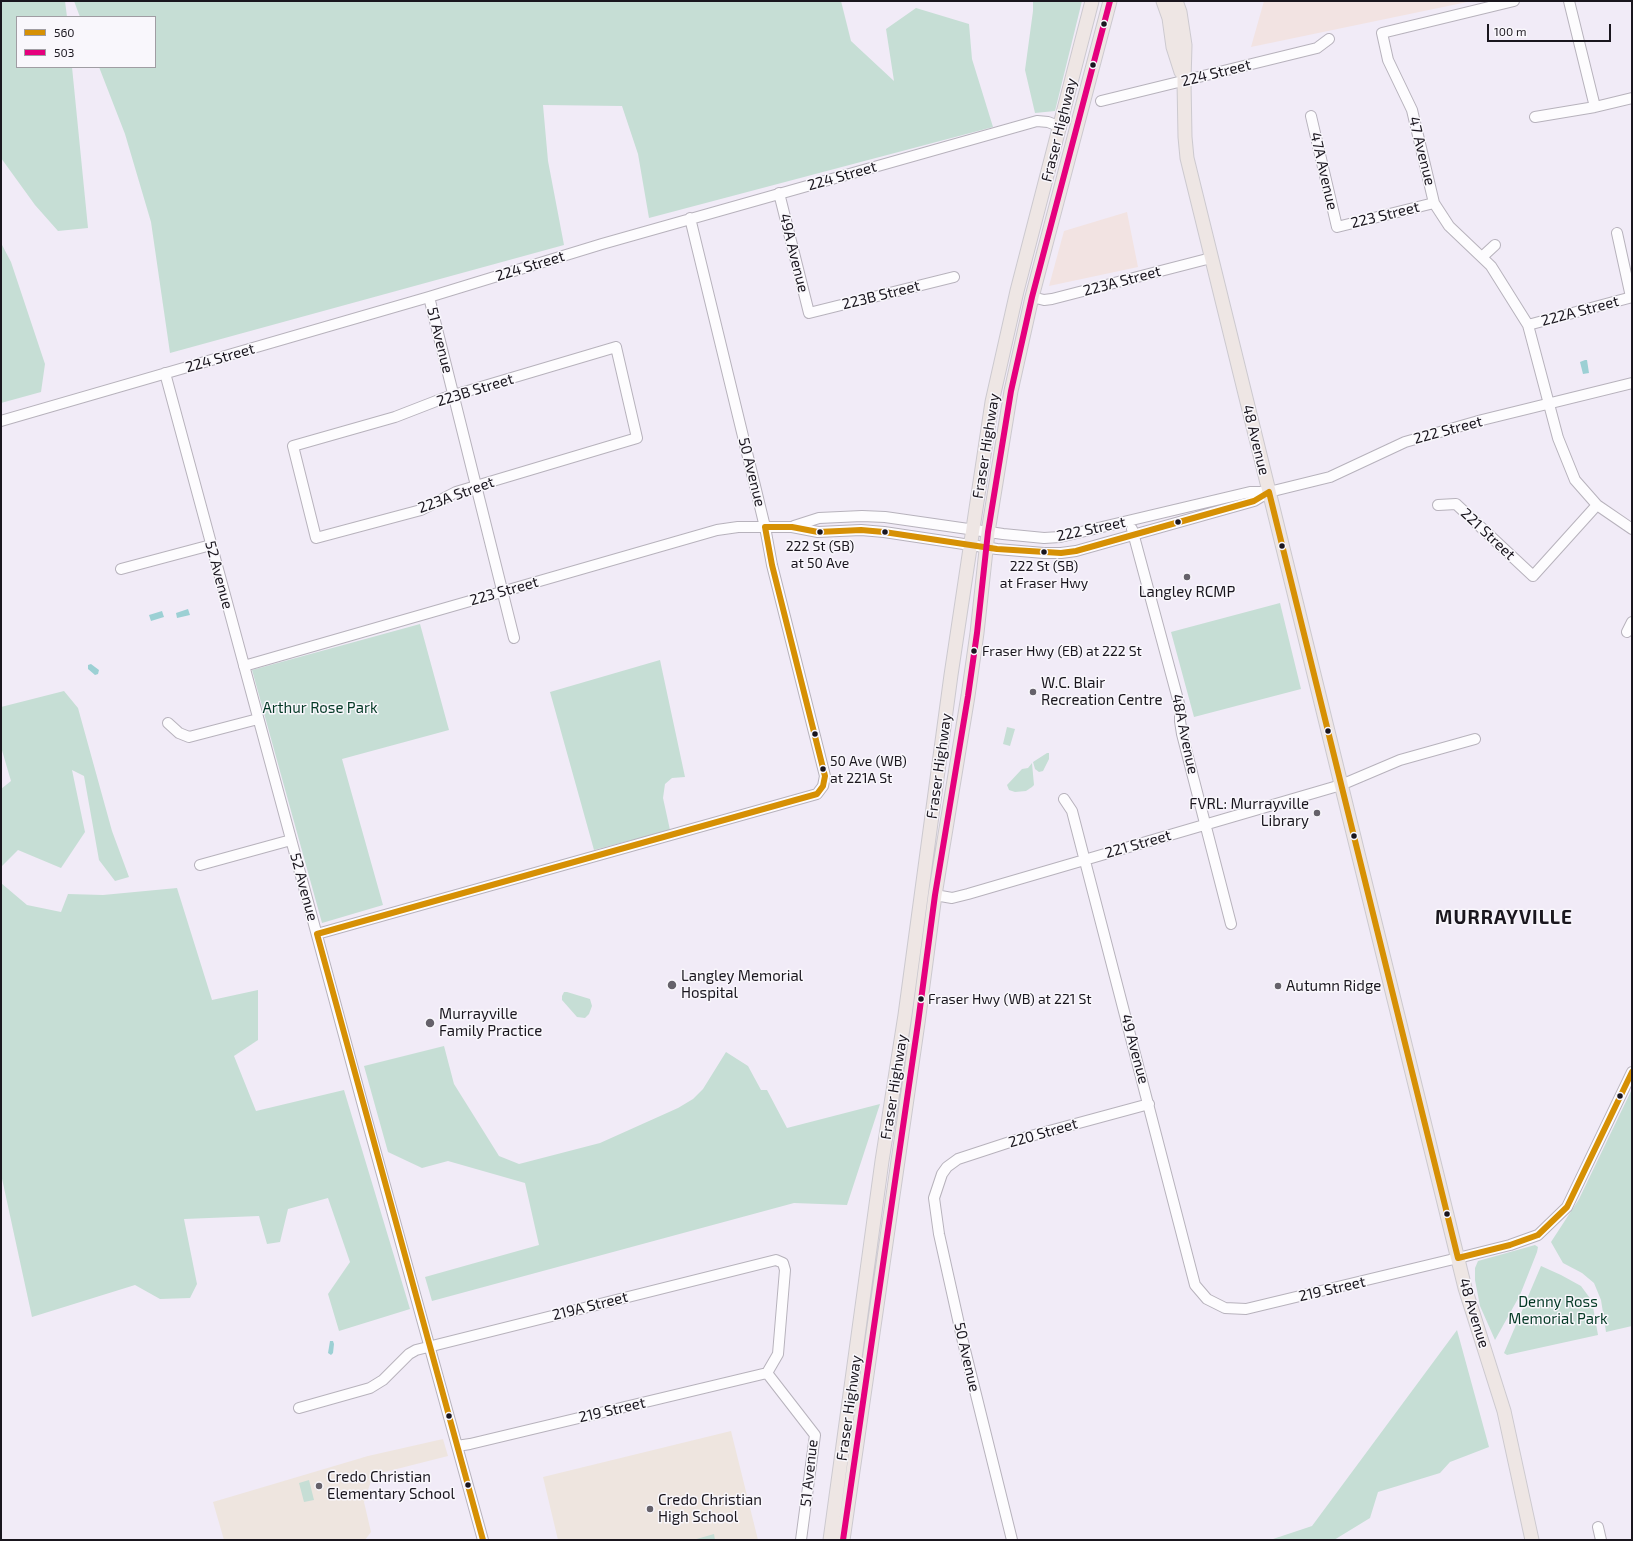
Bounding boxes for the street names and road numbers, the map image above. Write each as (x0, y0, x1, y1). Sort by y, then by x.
street label: 224 Street (1179, 56, 1253, 90)
street label: Fraser Highway (1037, 76, 1081, 184)
street label: 47 Avenue (1405, 115, 1439, 187)
street label: 47A Avenue (1306, 130, 1342, 212)
street label: 224 Street (805, 158, 879, 194)
street label: 223 Street (1349, 198, 1421, 232)
street label: 49A Avenue (776, 212, 812, 294)
street label: 224 Street (493, 247, 567, 285)
street label: 223A Street (1081, 262, 1163, 300)
street label: 223B Street (840, 277, 922, 313)
street label: 222A Street (1539, 292, 1621, 330)
street label: 51 Avenue (423, 305, 457, 375)
street label: 224 Street (183, 340, 257, 376)
street label: 223B Street (434, 370, 516, 410)
street label: Fraser Highway (969, 392, 1003, 500)
street label: 48 Avenue (1239, 403, 1273, 477)
street label: 222 Street (1412, 412, 1484, 448)
street label: 50 Avenue (735, 436, 769, 508)
street label: 223A Street (416, 473, 496, 517)
street label: 221 Street (1457, 504, 1519, 564)
street label: 222 Street (1055, 513, 1127, 545)
street label: 52 Avenue (201, 539, 237, 611)
street label: 223 Street (468, 573, 540, 609)
street label: 48A Avenue (1168, 692, 1202, 776)
street label: Fraser Highway (923, 712, 955, 820)
street label: 221 Street (1103, 826, 1173, 862)
street label: 52 Avenue (286, 851, 322, 923)
street label: 49 Avenue (1117, 1012, 1153, 1086)
street label: Fraser Highway (877, 1033, 911, 1141)
street label: 220 Street (1006, 1115, 1080, 1151)
street label: 219 Street (1297, 1273, 1367, 1305)
street label: 48 Avenue (1455, 1276, 1493, 1350)
street label: 219A Street (550, 1288, 630, 1324)
street label: 50 Avenue (950, 1321, 984, 1393)
street label: Fraser Highway (833, 1354, 865, 1462)
street label: 219 Street (577, 1394, 647, 1426)
street label: 51 Avenue (797, 1438, 821, 1508)

